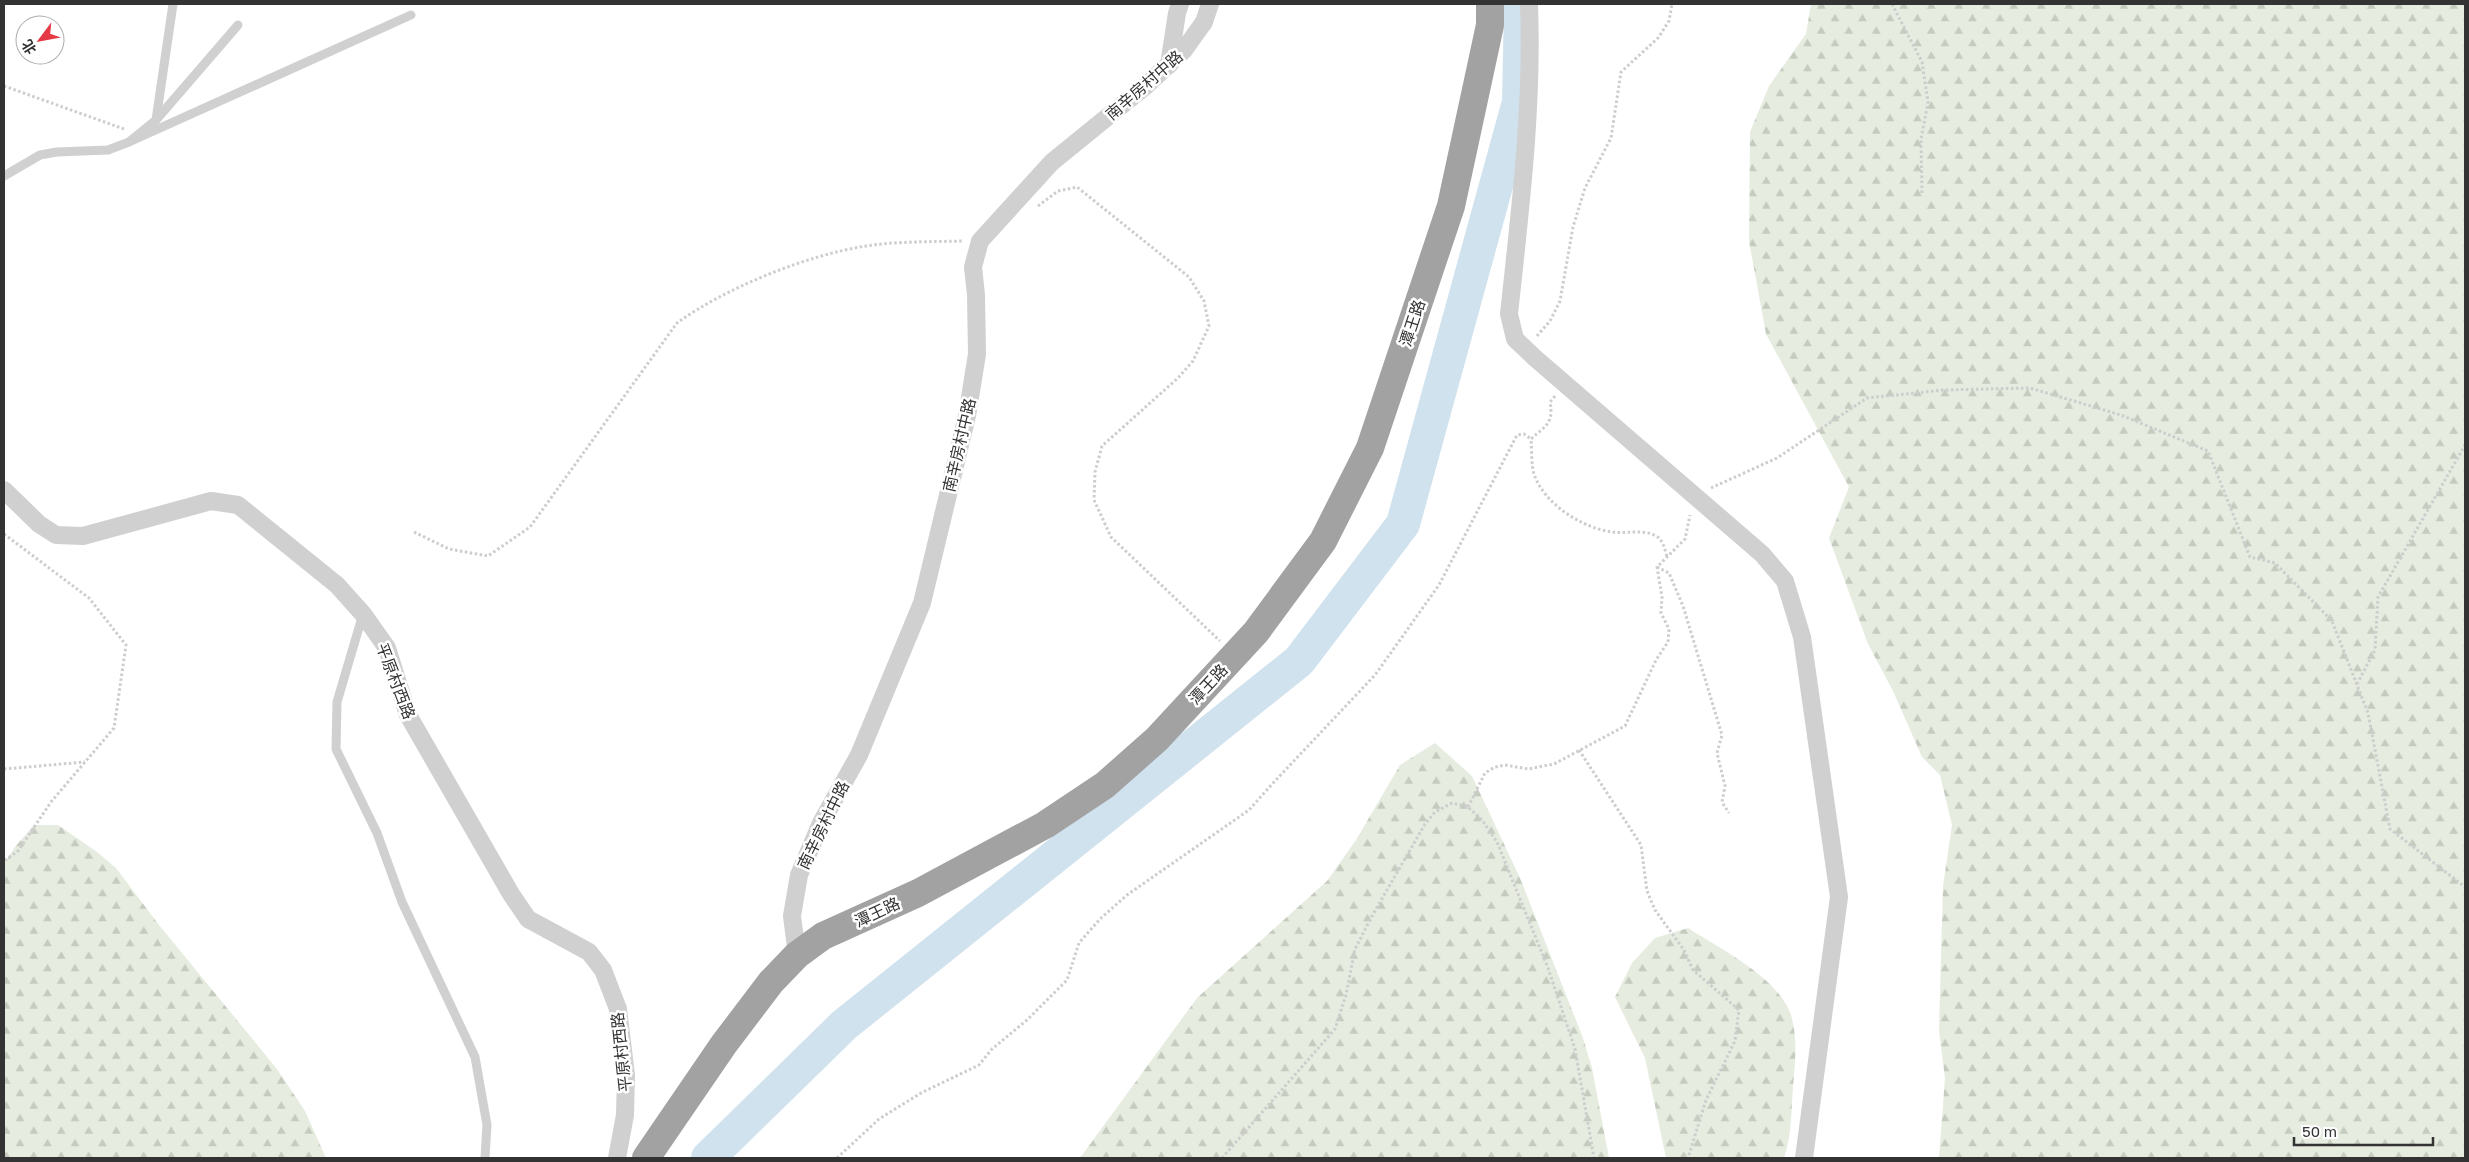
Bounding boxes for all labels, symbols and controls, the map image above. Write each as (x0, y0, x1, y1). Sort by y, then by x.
north arrow (15, 15, 65, 65)
text: 北 (18, 37, 39, 58)
street label: 南辛房村中路 (1101, 46, 1187, 124)
street label: 潭王路 (1395, 297, 1429, 349)
street label: 南辛房村中路 (938, 396, 980, 494)
street label: 平原村西路 (372, 640, 420, 722)
street label: 潭王路 (1184, 660, 1232, 708)
street label: 南辛房村中路 (793, 777, 853, 873)
street label: 潭王路 (851, 893, 903, 931)
street label: 平原村西路 (607, 1011, 635, 1093)
scale bar (2294, 1114, 2433, 1146)
text: 50 m (2302, 1122, 2337, 1140)

